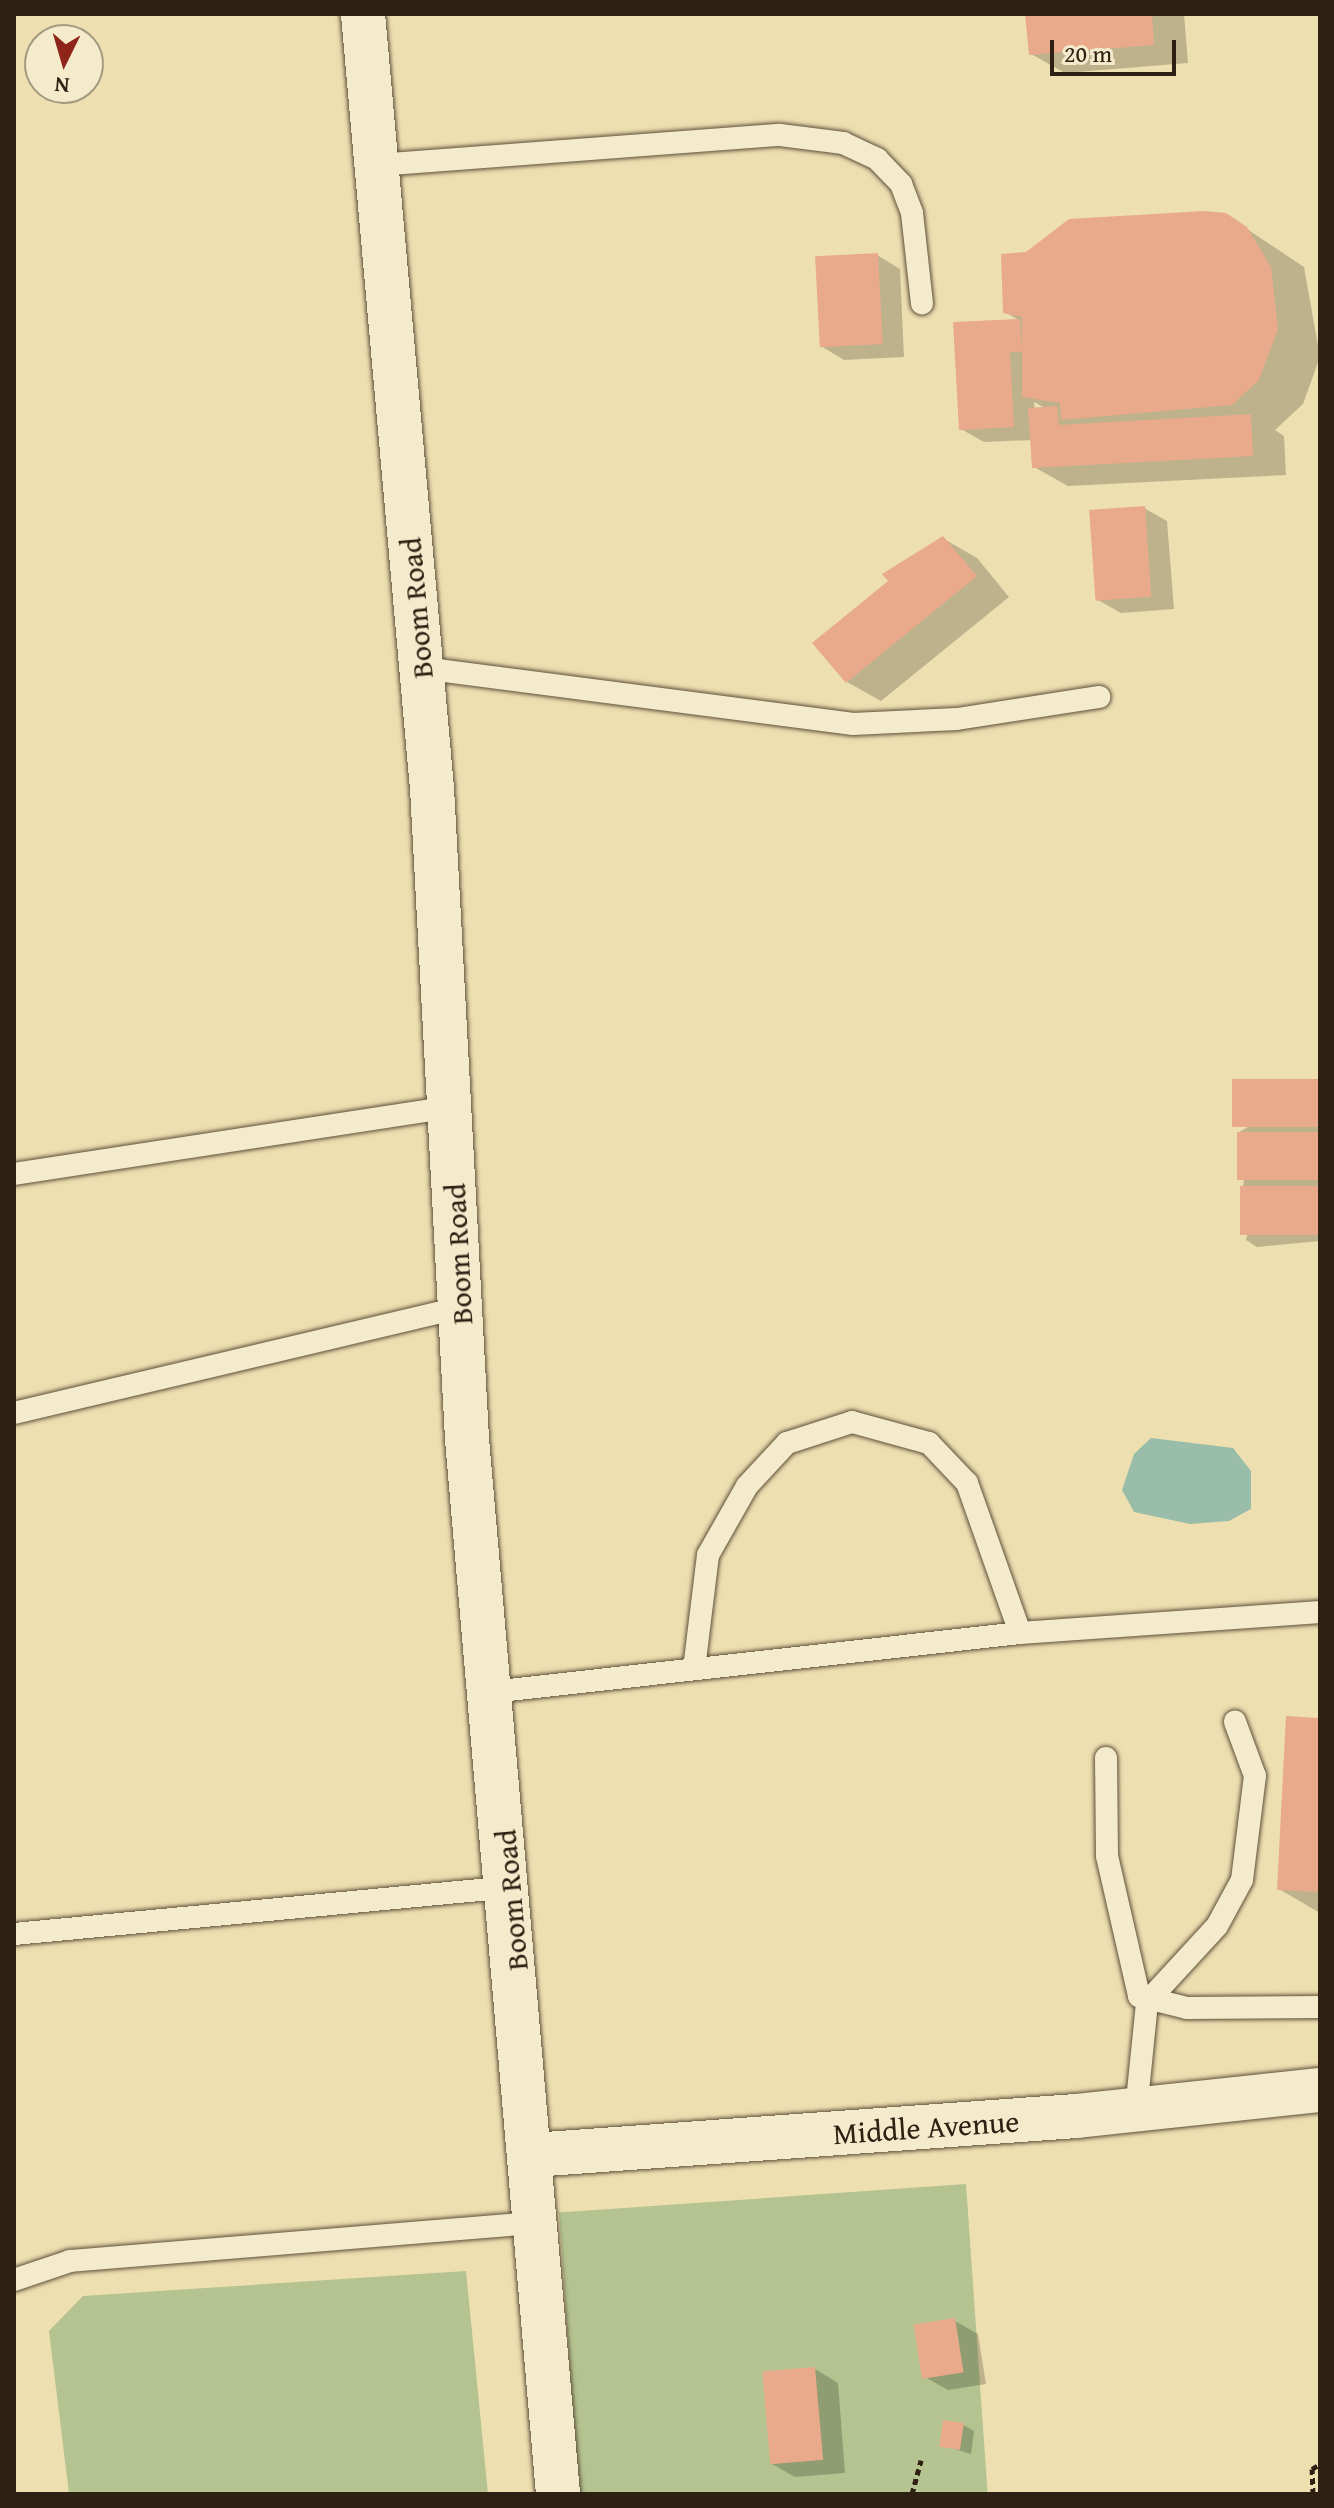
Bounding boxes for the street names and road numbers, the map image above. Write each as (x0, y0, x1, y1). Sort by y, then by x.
street label: Boom Road (392, 536, 440, 680)
street label: Boom Road (436, 1182, 480, 1326)
street label: Boom Road (487, 1828, 535, 1972)
street label: Middle Avenue (832, 2103, 1020, 2151)

